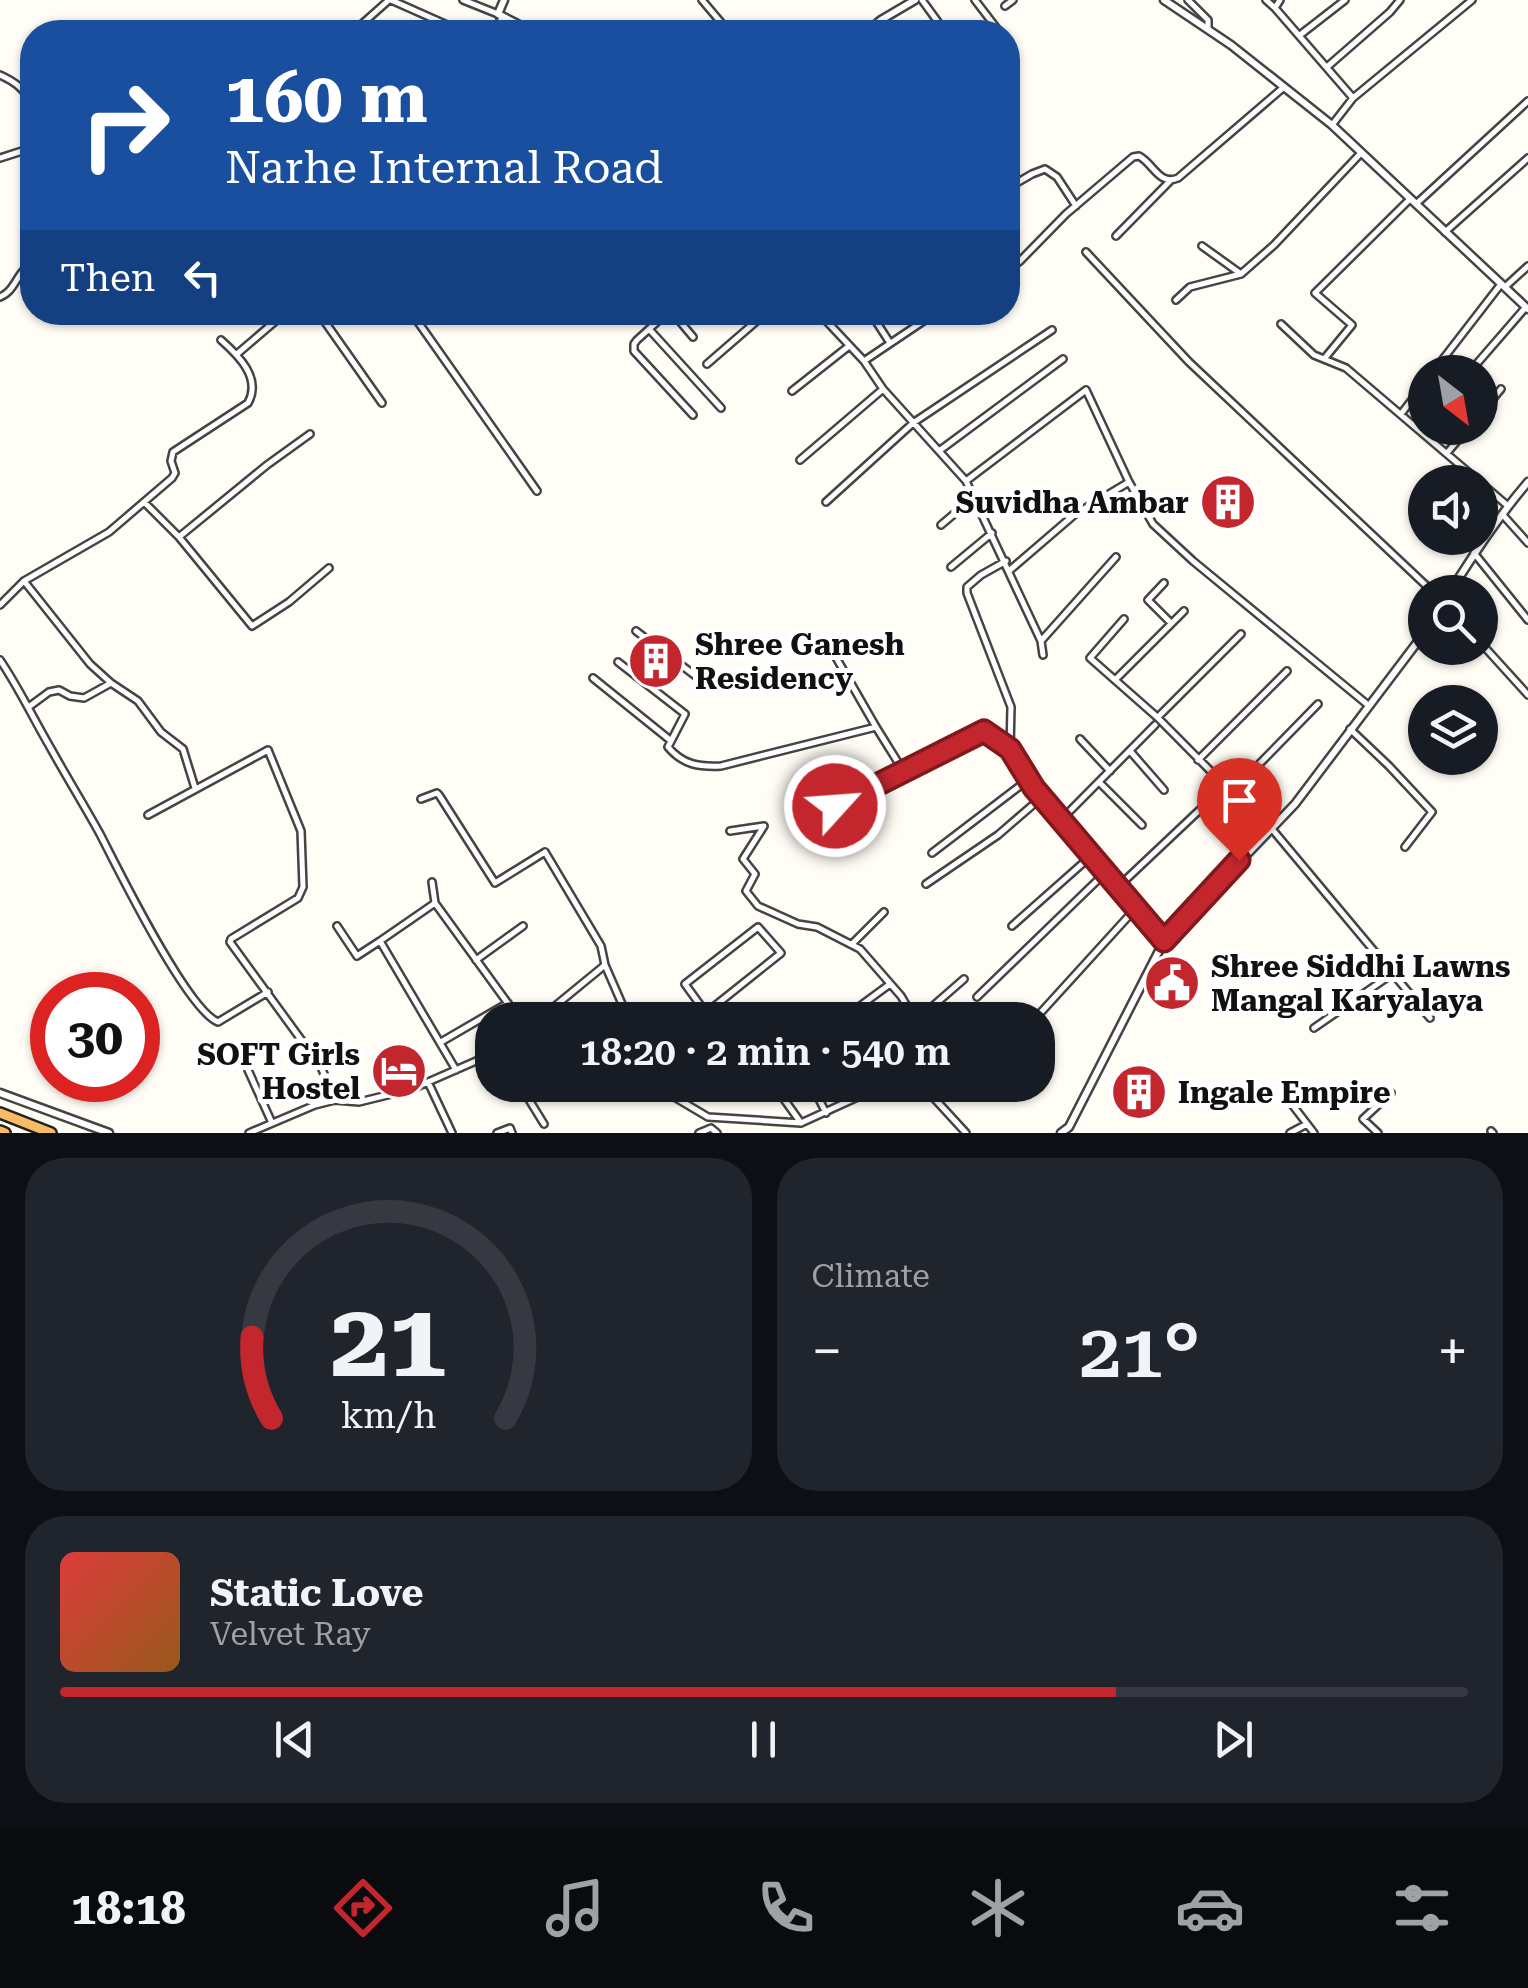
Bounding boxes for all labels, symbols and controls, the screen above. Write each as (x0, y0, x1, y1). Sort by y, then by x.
text: 160 m (225, 57, 428, 139)
icon: right (60, 60, 190, 190)
text: Narhe Internal Road (225, 141, 663, 194)
icon: left (175, 250, 230, 305)
text: Then (60, 256, 155, 300)
north arrow (1408, 355, 1498, 445)
map controls (1408, 355, 1498, 775)
button: sound (1408, 465, 1498, 555)
building icon: Suvidha Ambar (1198, 472, 1258, 532)
place label: Suvidha Ambar (956, 485, 1189, 520)
button: search (1408, 575, 1498, 665)
place label: Shree Ganesh Residency (695, 627, 905, 696)
building icon: Shree Ganesh Residency (626, 631, 686, 691)
button: layers (1408, 685, 1498, 775)
position arrow (783, 754, 887, 858)
pin (1197, 758, 1282, 861)
icon: arrive (1212, 773, 1267, 828)
place label: Shree Siddhi Lawns Mangal Karyalaya (1211, 949, 1511, 1018)
public building icon: Shree Siddhi Lawns Mangal Karyalaya (1142, 953, 1202, 1013)
speed limit sign: 30 (30, 972, 160, 1102)
text: 18:20 · 2 min · 540 m (580, 1030, 951, 1074)
place label: SOFT Girls Hostel (197, 1037, 360, 1106)
hotel icon: SOFT Girls Hostel (369, 1041, 429, 1101)
building icon: Ingale Empire (1109, 1062, 1169, 1122)
place label: Ingale Empire (1178, 1075, 1391, 1110)
text: Climate (812, 1257, 930, 1295)
text: 21 (330, 1280, 446, 1401)
text: 21° (1079, 1307, 1200, 1395)
text: − (812, 1319, 842, 1383)
text: + (1437, 1319, 1468, 1383)
text: km/h (340, 1395, 436, 1437)
text: Static Love (210, 1571, 423, 1615)
text: Velvet Ray (210, 1615, 371, 1653)
icon: previous (267, 1712, 322, 1767)
icon: pause (736, 1712, 791, 1767)
icon: next (1206, 1712, 1261, 1767)
icon: directions (328, 1873, 398, 1943)
icon: music (540, 1873, 610, 1943)
icon: phone (751, 1873, 821, 1943)
icon: climate (963, 1873, 1033, 1943)
icon: car (1175, 1873, 1245, 1943)
icon: filters (1387, 1873, 1457, 1943)
text: 18:18 (71, 1882, 186, 1935)

